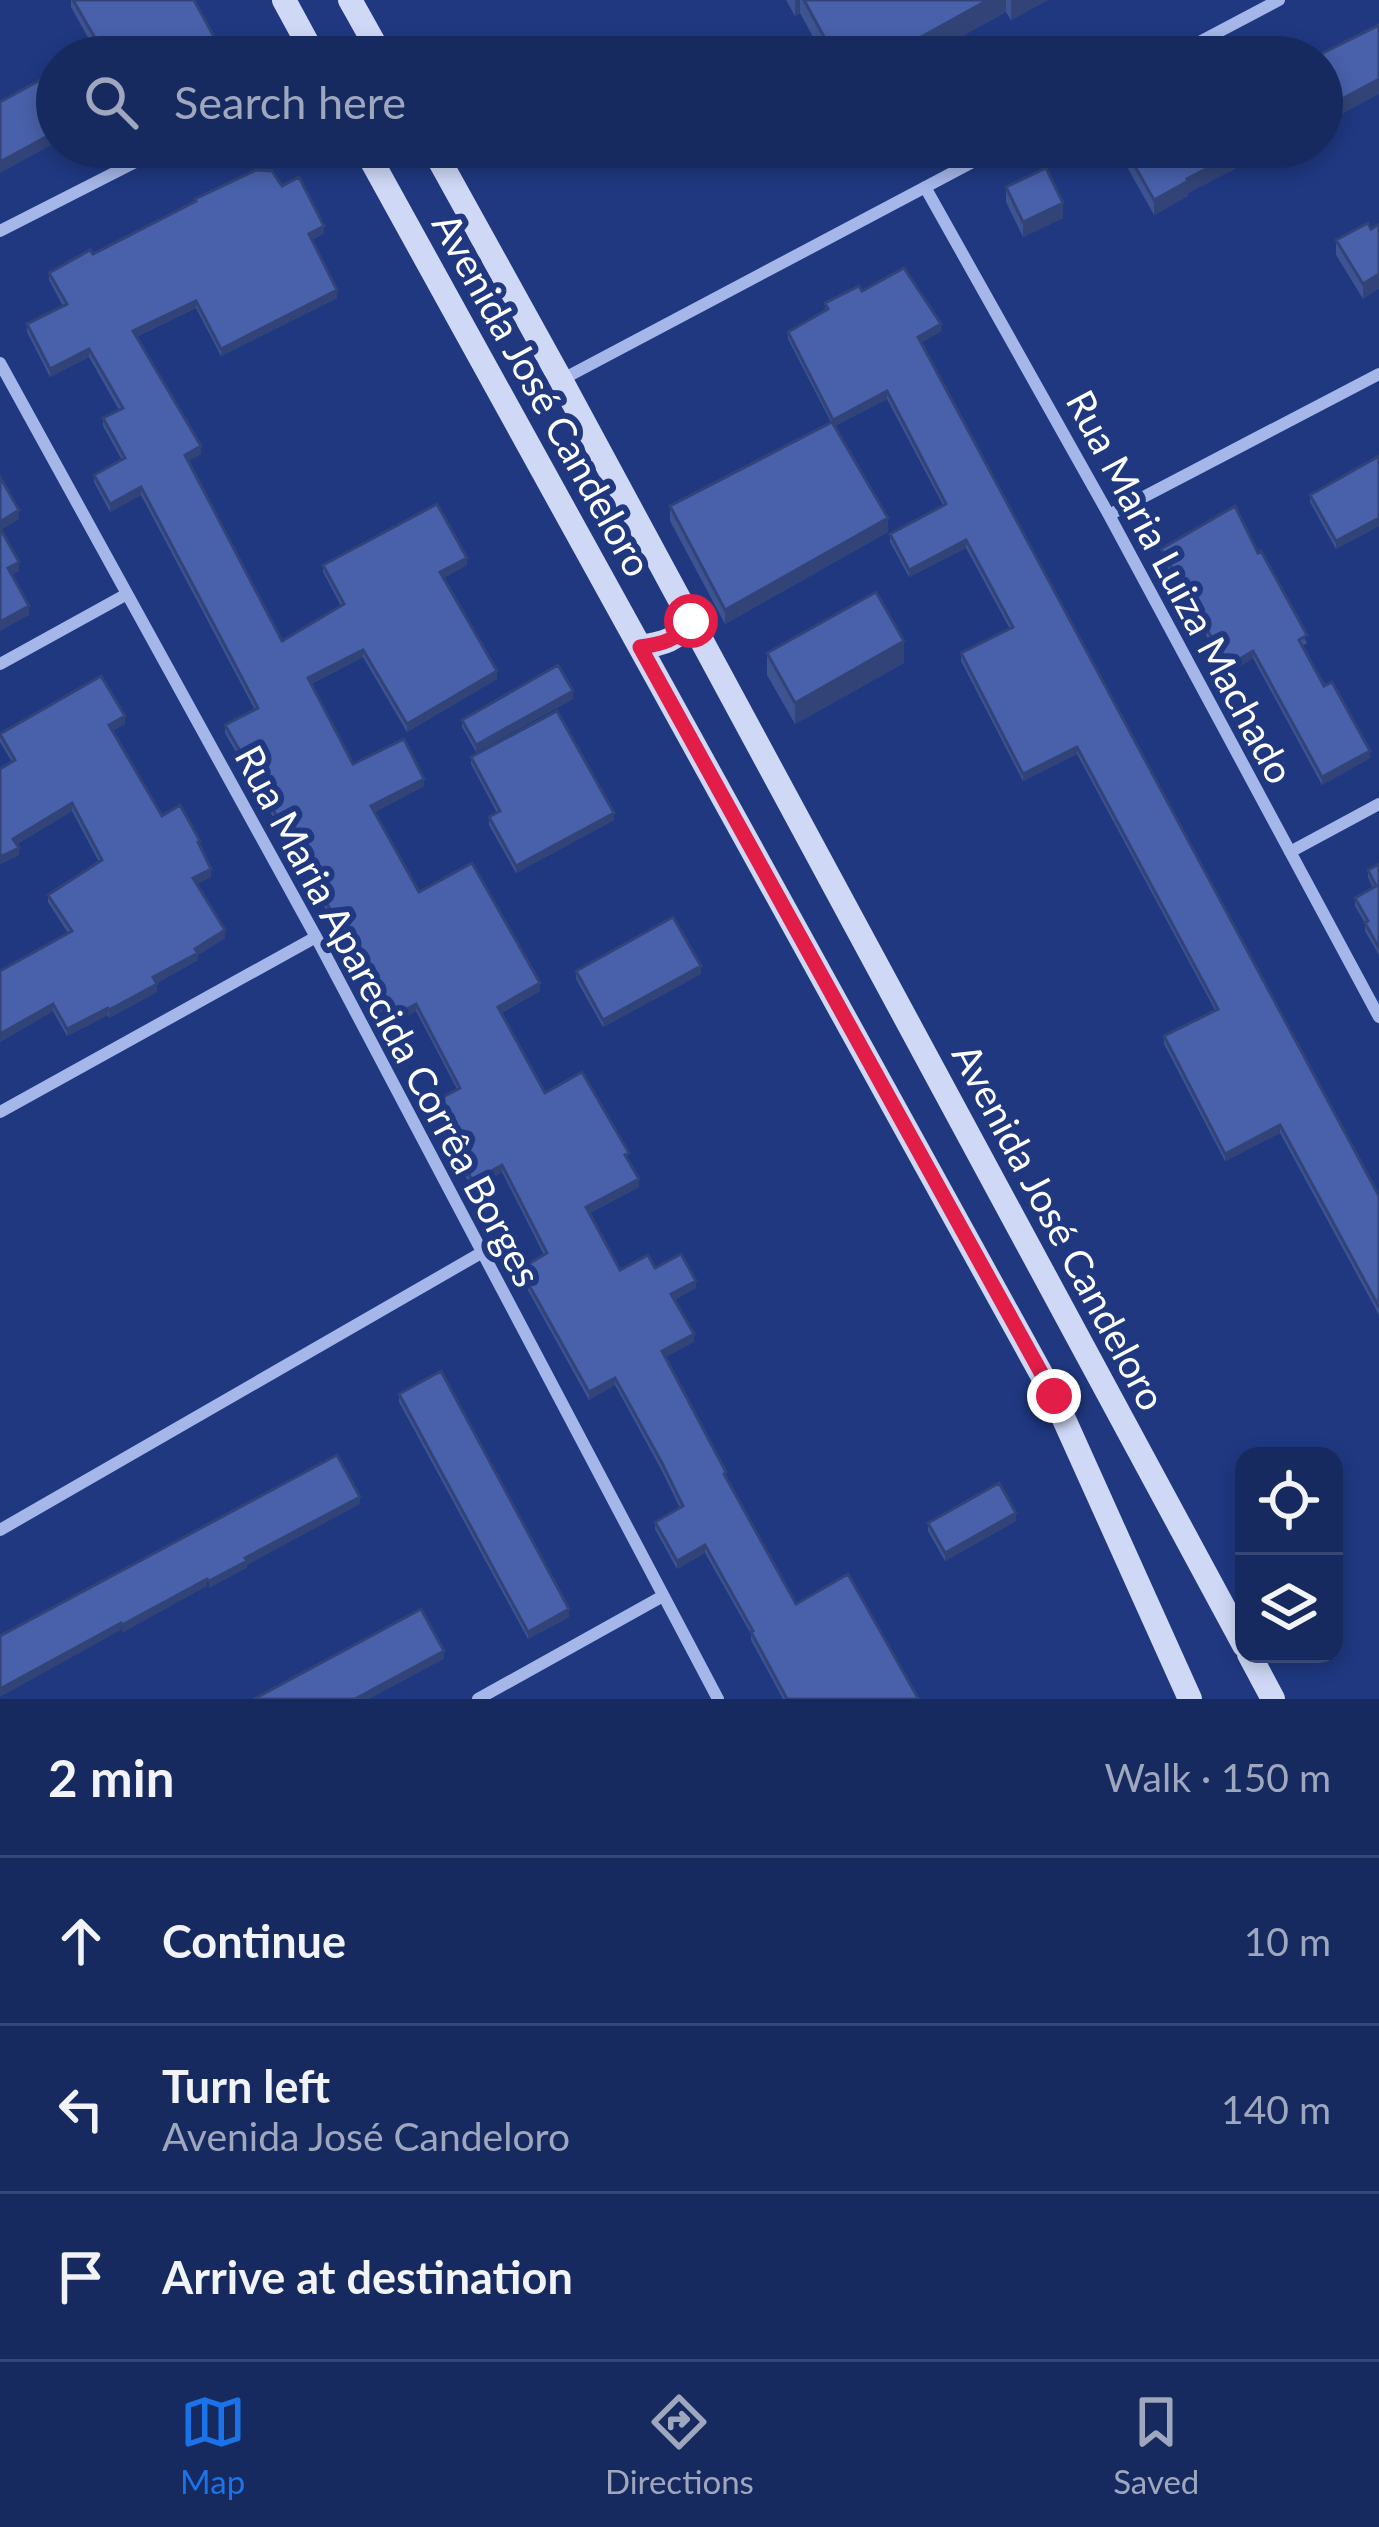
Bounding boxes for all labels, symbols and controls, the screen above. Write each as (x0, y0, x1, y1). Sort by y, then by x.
search box (36, 36, 1343, 168)
icon: search (78, 69, 144, 135)
text: Search here (174, 75, 406, 129)
street label: Avenida José Candeloro (424, 205, 662, 584)
street label: Rua Maria Luiza Machado (1058, 382, 1304, 791)
route start (664, 594, 718, 648)
street label: Rua Maria Aparecida Corrêa Borges (226, 737, 551, 1294)
street label: Avenida José Candeloro (944, 1036, 1176, 1417)
route end (1027, 1369, 1081, 1423)
map controls (1235, 1447, 1343, 1663)
button: locate (1235, 1447, 1343, 1555)
button: layers (1235, 1555, 1343, 1663)
text: 2 min (48, 1747, 174, 1808)
text: Walk · 150 m (1104, 1754, 1331, 1800)
icon: ahead (48, 1908, 114, 1974)
text: Continue (162, 1914, 346, 1968)
text: 10 m (1244, 1918, 1331, 1964)
text: Turn left (162, 2059, 330, 2113)
icon: left (48, 2076, 114, 2142)
text: 140 m (1221, 2086, 1331, 2132)
text: Avenida José Candeloro (162, 2113, 570, 2159)
icon: arrive (48, 2244, 114, 2310)
text: Arrive at destination (162, 2250, 573, 2304)
tab: Map (180, 2389, 246, 2501)
tab: Directions (605, 2389, 754, 2501)
tab: Saved (1113, 2389, 1199, 2501)

